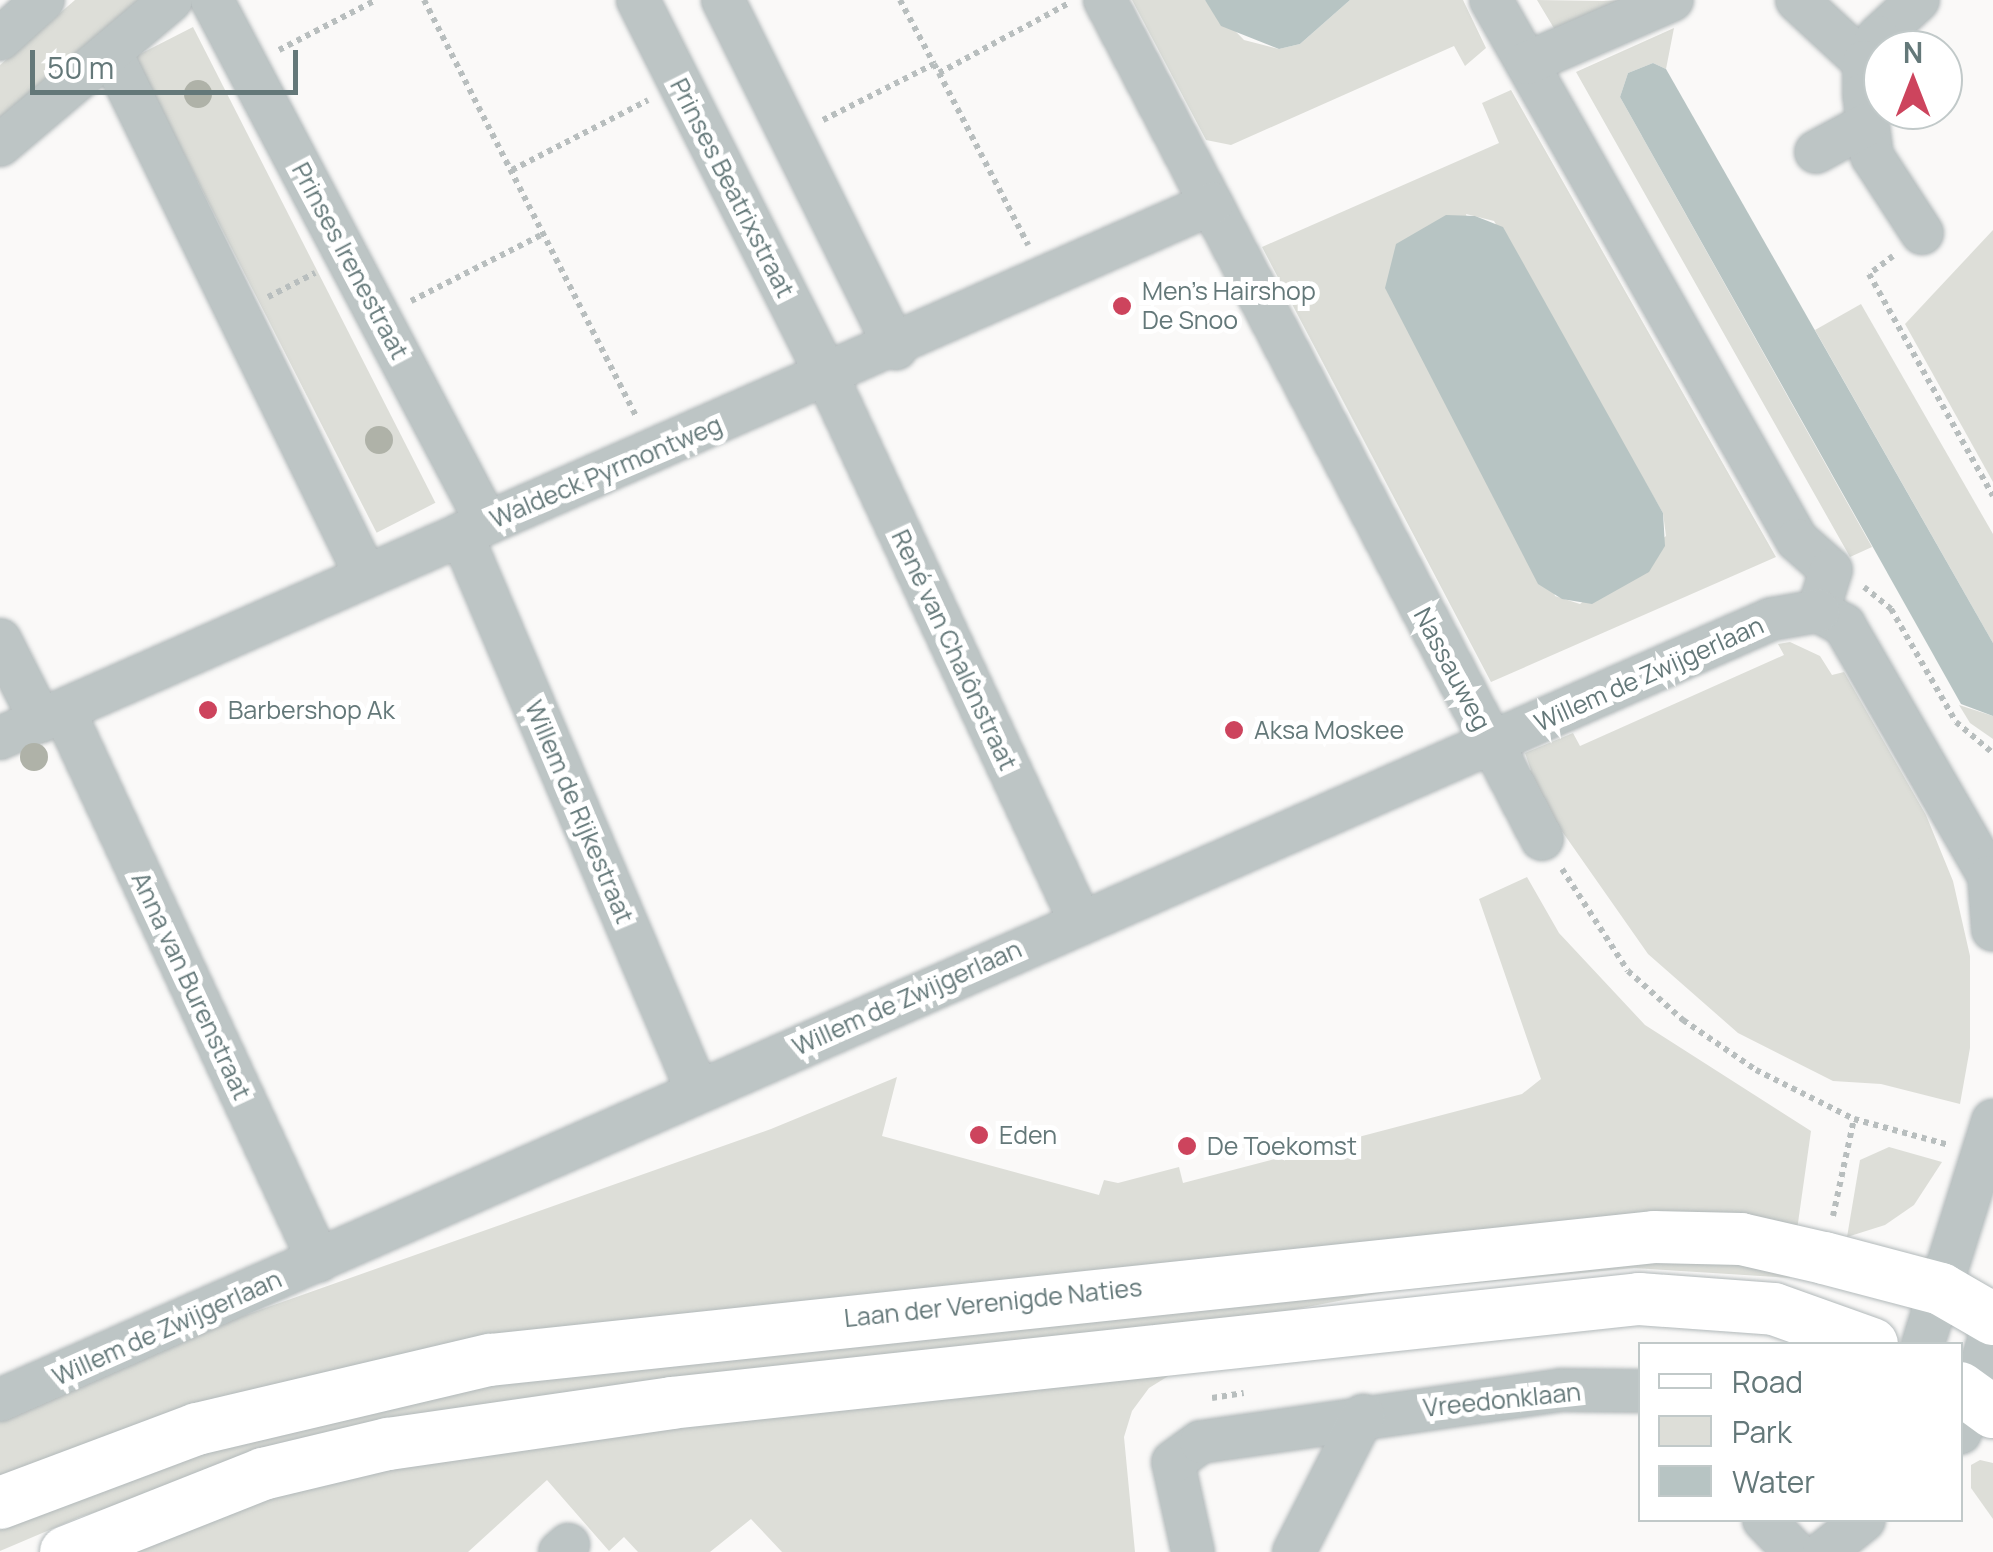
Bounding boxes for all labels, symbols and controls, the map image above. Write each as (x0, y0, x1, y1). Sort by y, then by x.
scale bar (35, 30, 302, 92)
north arrow (1863, 30, 1963, 130)
text: N (1903, 33, 1923, 71)
text: 50 m (47, 47, 114, 88)
street label: Prinses Beatrixstraat (664, 74, 800, 302)
street label: Prinses Irenestraat (286, 158, 414, 364)
place label: Men's Hairshop De Snoo (1142, 277, 1315, 336)
marker: Men's Hairshop De Snoo (1111, 295, 1133, 317)
street label: Waldeck Pyrmontweg (486, 410, 726, 534)
street label: René van Chalônstraat (885, 525, 1023, 775)
street label: Nassauweg (1407, 603, 1497, 735)
street label: Willem de Zwijgerlaan (1530, 610, 1768, 738)
place label: Barbershop Ak (228, 695, 395, 725)
street label: Willem de Rijkestraat (518, 696, 640, 928)
marker: Barbershop Ak (197, 699, 219, 721)
place label: Aksa Moskee (1254, 715, 1404, 745)
marker: Aksa Moskee (1223, 719, 1245, 741)
street label: Anna van Burenstraat (125, 867, 257, 1105)
street label: Willem de Zwijgerlaan (788, 934, 1026, 1062)
place label: Eden (999, 1120, 1057, 1150)
marker: Eden (968, 1124, 990, 1146)
place label: De Toekomst (1207, 1131, 1357, 1161)
marker: De Toekomst (1176, 1135, 1198, 1157)
street label: Willem de Zwijgerlaan (48, 1264, 286, 1392)
street label: Laan der Verenigde Naties (842, 1272, 1144, 1334)
legend (1638, 1342, 1963, 1522)
text: Road (1732, 1361, 1803, 1402)
street label: Vreedonklaan (1422, 1377, 1582, 1423)
text: Park (1732, 1411, 1792, 1452)
text: Water (1732, 1461, 1815, 1502)

